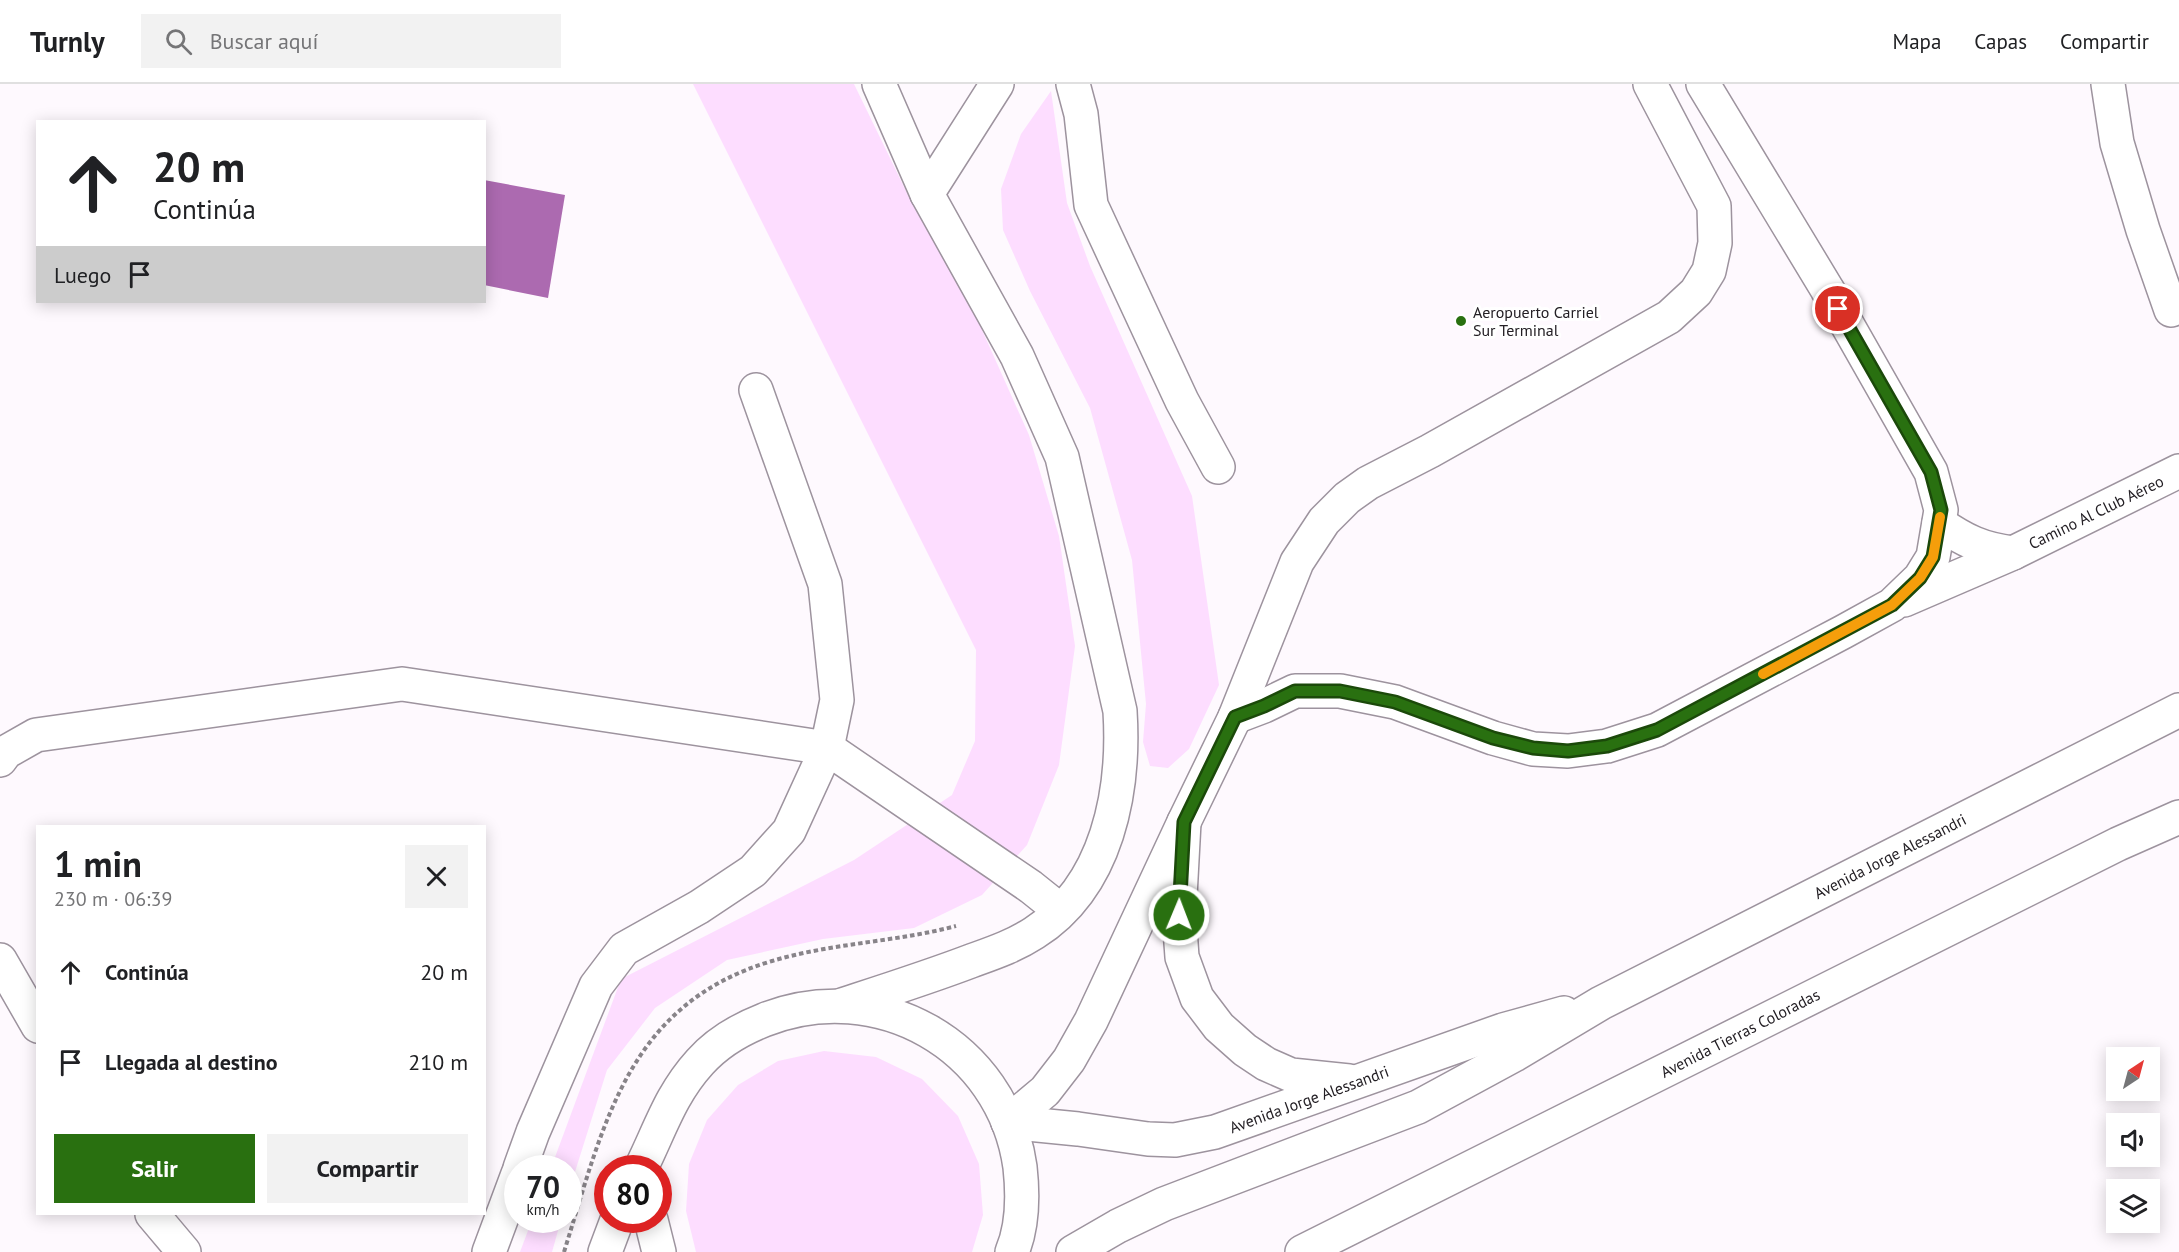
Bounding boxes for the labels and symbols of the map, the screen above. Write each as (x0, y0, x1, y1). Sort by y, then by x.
pin (1812, 283, 1863, 334)
place label: Aeropuerto Carriel Sur Terminal (1473, 302, 1599, 340)
marker: Aeropuerto Carriel Sur Terminal (1454, 314, 1468, 328)
street label: Camino Al Club Aéreo (2025, 471, 2167, 553)
street label: Avenida Jorge Alessandri (1811, 809, 1969, 903)
position arrow (1147, 883, 1211, 947)
street label: Avenida Tierras Coloradas (1657, 984, 1823, 1082)
north arrow (2106, 1047, 2160, 1101)
street label: Avenida Jorge Alessandri (1227, 1061, 1391, 1137)
speed limit sign: 80 (594, 1155, 672, 1233)

